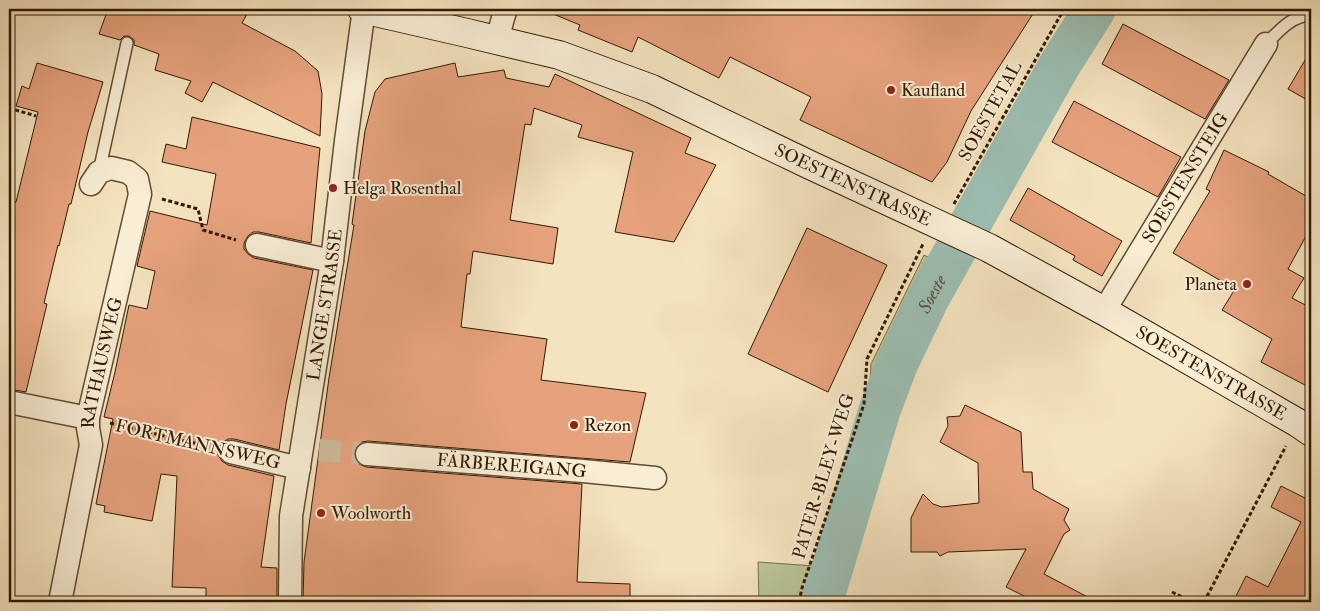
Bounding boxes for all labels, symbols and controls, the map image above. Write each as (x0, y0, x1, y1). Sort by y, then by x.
street label: SOESTETAL (953, 57, 1027, 165)
place label: Kaufland (901, 79, 965, 102)
marker: Kaufland (885, 84, 897, 96)
street label: SOESTENSTEIG (1137, 108, 1234, 247)
street label: SOESTENSTRASSE (771, 139, 935, 232)
place label: Helga Rosenthal (343, 177, 462, 200)
marker: Helga Rosenthal (327, 182, 339, 194)
street label: LANGE STRASSE (302, 228, 348, 382)
water label: Soeste (912, 270, 953, 318)
place label: Planeta (1184, 273, 1238, 296)
marker: Planeta (1241, 278, 1253, 290)
street label: RATHAUSWEG (77, 295, 128, 428)
street label: SOESTENSTRASSE (1131, 321, 1291, 426)
street label: PATER-BLEY-WEG (787, 391, 860, 562)
street label: FORTMANNSWEG (113, 414, 283, 475)
place label: Rezon (584, 414, 631, 437)
marker: Rezon (568, 419, 580, 431)
street label: FÄRBEREIGANG (436, 449, 587, 483)
place label: Woolworth (330, 502, 412, 525)
marker: Woolworth (315, 507, 327, 519)

